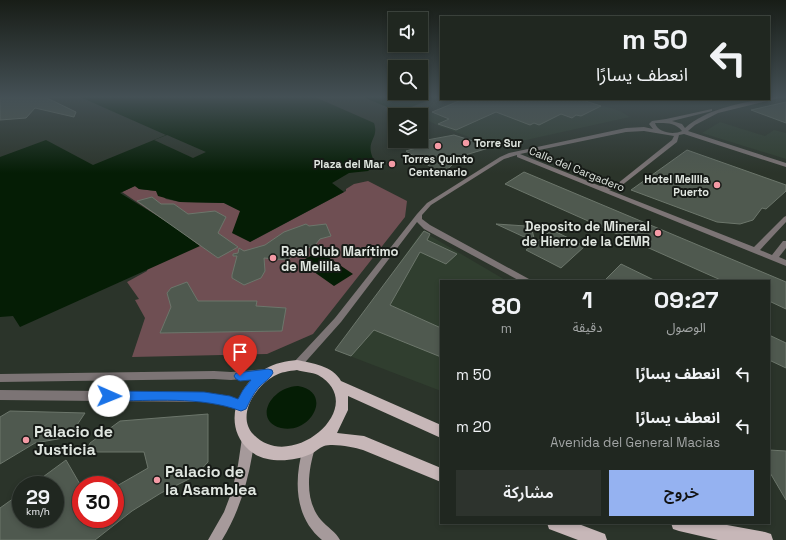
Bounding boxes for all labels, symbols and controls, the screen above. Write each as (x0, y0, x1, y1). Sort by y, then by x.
map controls (388, 12, 428, 148)
button: sound (388, 12, 428, 52)
text: 50 m (622, 21, 688, 57)
icon: left (702, 32, 754, 84)
button: search (388, 60, 428, 100)
text: انعطف يسارًا (596, 63, 688, 86)
button: layers (388, 108, 428, 148)
place label: Torre Sur (474, 136, 522, 150)
marker: Torre Sur (461, 138, 471, 148)
marker: Torres Quinto Centenario (433, 141, 443, 151)
street label: Calle del Cargadero (527, 143, 627, 195)
place label: Torres Quinto Centenario (403, 152, 474, 179)
place label: Plaza del Mar (314, 157, 385, 171)
marker: Plaza del Mar (387, 159, 397, 169)
place label: Hotel Melilla Puerto (644, 172, 710, 199)
marker: Hotel Melilla Puerto (712, 180, 722, 190)
place label: Deposito de Mineral de Hierro de la CEMR (521, 218, 650, 250)
marker: Deposito de Mineral de Hierro de la CEMR (653, 228, 663, 238)
place label: Real Club Marítimo de Melilla (281, 243, 398, 275)
marker: Real Club Marítimo de Melilla (268, 253, 278, 263)
text: 1 (582, 284, 593, 315)
text: 09:27 (654, 284, 719, 315)
text: 80 (491, 290, 521, 321)
text: دقيقة (573, 319, 602, 336)
text: الوصول (666, 319, 706, 336)
text: m (501, 320, 512, 337)
pin (223, 335, 257, 376)
icon: arrive (229, 341, 251, 363)
icon: left (732, 363, 754, 385)
text: انعطف يسارًا (636, 364, 720, 383)
text: 50 m (456, 365, 491, 384)
position arrow (88, 375, 130, 417)
text: انعطف يسارًا (636, 408, 720, 427)
icon: left (732, 415, 754, 437)
text: 20 m (456, 417, 491, 436)
place label: Palacio de Justicia (34, 421, 113, 460)
text: Avenida del General Macias (550, 434, 720, 451)
marker: Palacio de Justicia (21, 435, 31, 445)
place label: Palacio de la Asamblea (165, 461, 257, 500)
button: مشاركة (456, 470, 601, 516)
button: خروج (609, 470, 754, 516)
marker: Palacio de la Asamblea (152, 475, 162, 485)
speed limit sign: 30 (72, 476, 124, 528)
text: 29 (26, 484, 50, 510)
text: km/h (26, 505, 50, 518)

